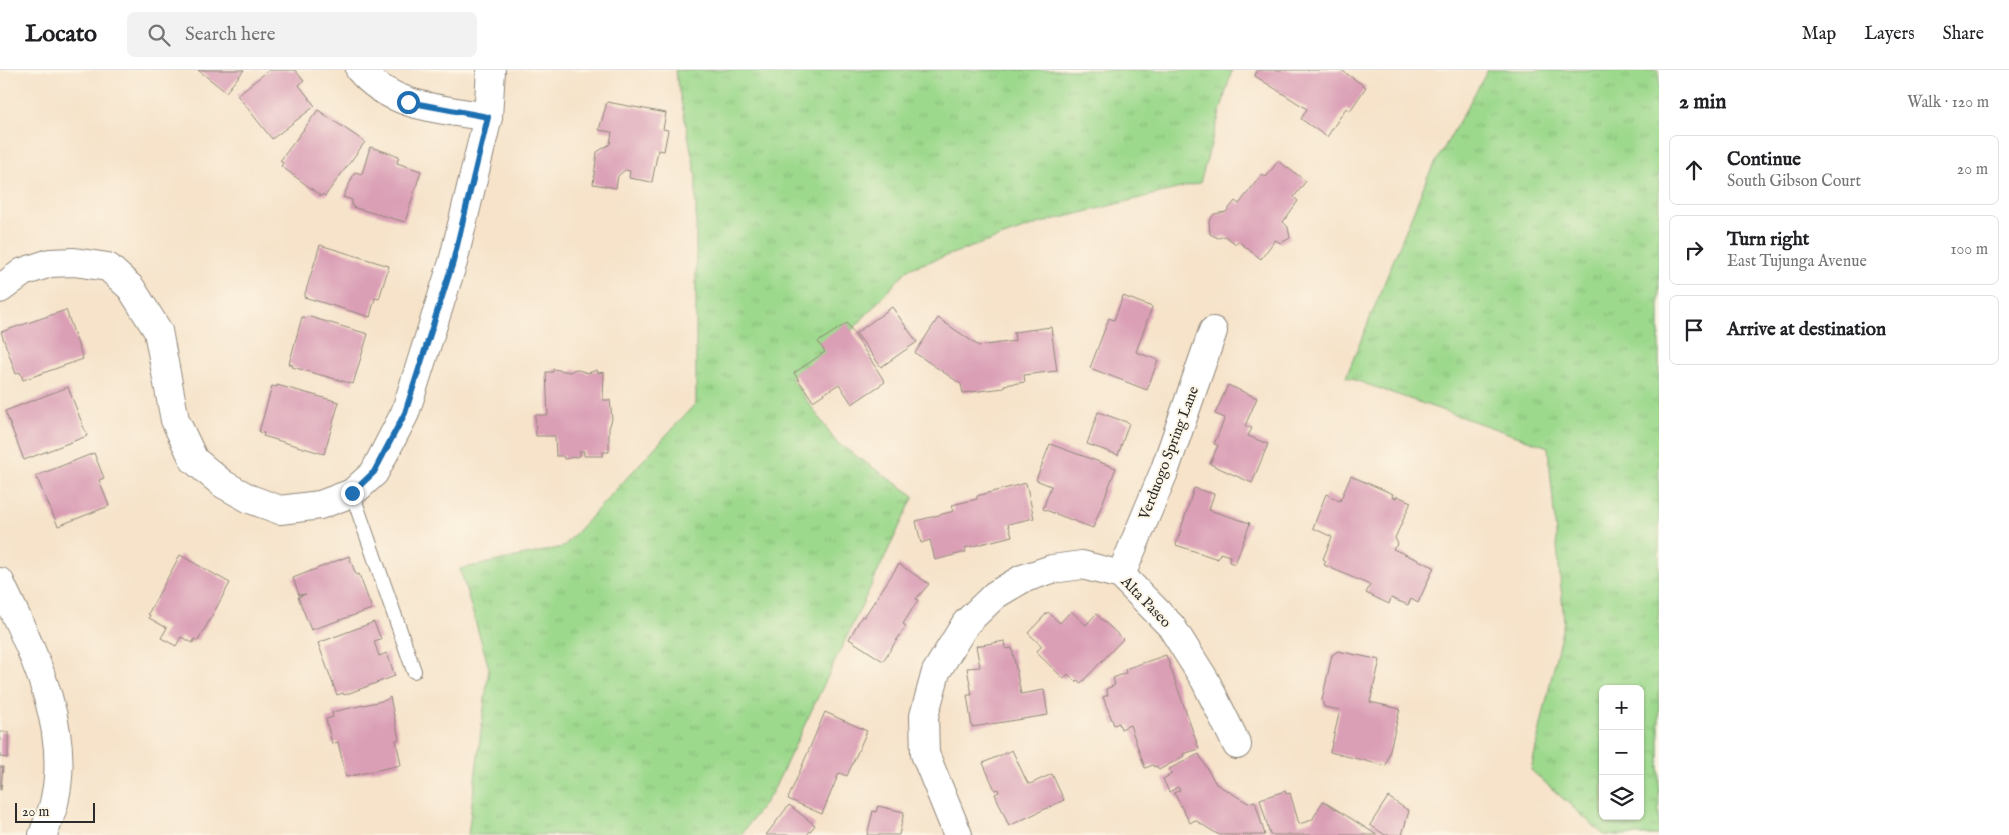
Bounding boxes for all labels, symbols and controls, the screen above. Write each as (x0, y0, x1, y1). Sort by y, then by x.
search box (127, 12, 477, 57)
text: Locato (25, 19, 97, 50)
icon: search (145, 21, 173, 49)
text: Search here (185, 23, 276, 47)
text: Map (1802, 23, 1836, 46)
text: Layers (1864, 23, 1915, 46)
text: Share (1943, 23, 1984, 46)
text: 2 min (1679, 89, 1726, 116)
route start (397, 91, 420, 114)
text: Walk · 120 m (1907, 93, 1989, 113)
text: Continue (1727, 148, 1801, 172)
icon: ahead (1680, 156, 1708, 184)
text: 20 m (1957, 160, 1988, 180)
text: South Gibson Court (1727, 172, 1861, 192)
text: Turn right (1727, 228, 1809, 252)
icon: right (1680, 236, 1708, 264)
text: 100 m (1951, 240, 1988, 260)
text: East Tujunga Avenue (1727, 252, 1867, 272)
icon: arrive (1680, 316, 1708, 344)
text: Arrive at destination (1727, 318, 1886, 342)
street label: Verduogo Spring Lane (1134, 383, 1203, 523)
route end (341, 482, 364, 505)
street label: Alta Paseo (1116, 571, 1175, 632)
map controls (1599, 685, 1644, 820)
button: + (1599, 685, 1644, 730)
button: − (1599, 730, 1644, 775)
button: layers (1599, 775, 1644, 820)
scale bar (15, 800, 95, 823)
text: 20 m (22, 803, 49, 821)

